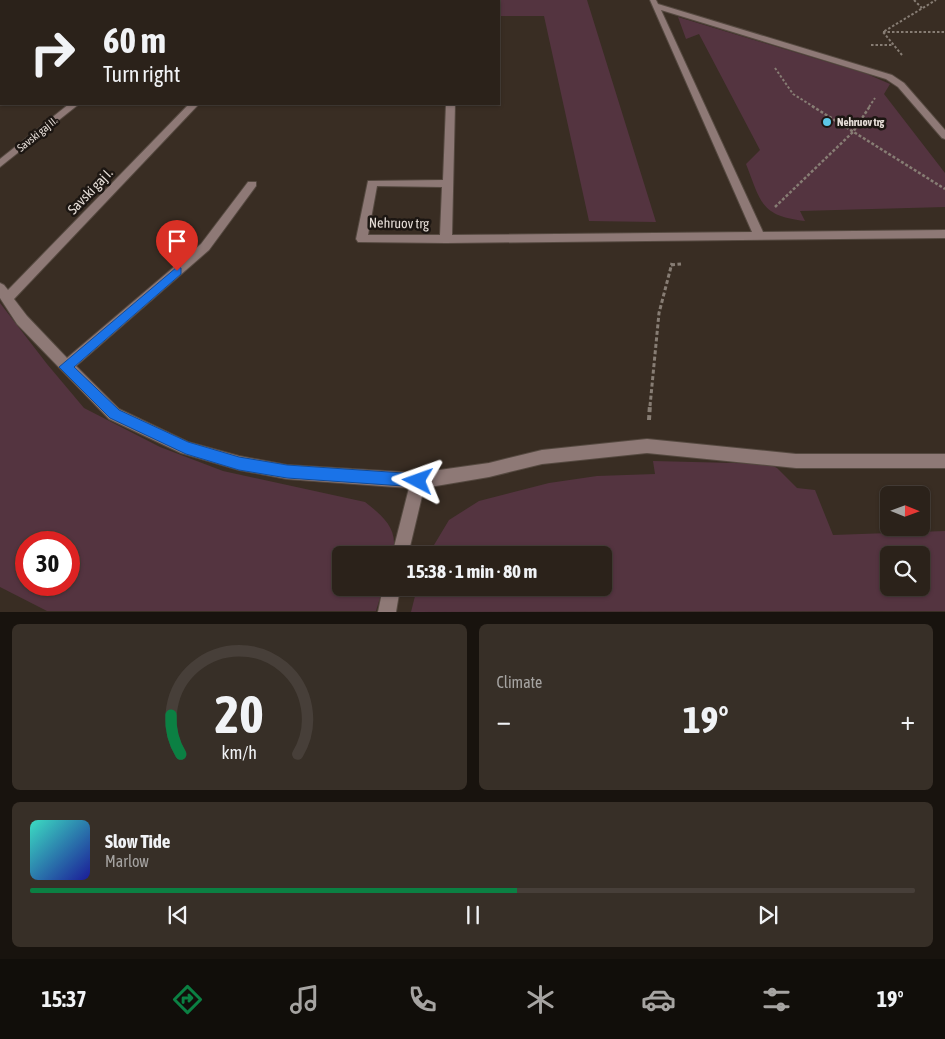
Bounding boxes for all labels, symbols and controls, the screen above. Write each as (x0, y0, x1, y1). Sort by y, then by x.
icon: right (20, 20, 85, 85)
text: 60 m (103, 20, 166, 60)
text: Turn right (103, 61, 180, 87)
street label: Savski gaj II. (15, 114, 59, 154)
marker: Nehruov trg (821, 116, 833, 128)
place label: Nehruov trg (837, 116, 885, 128)
street label: Savski gaj I. (64, 165, 116, 217)
street label: Nehruov trg (369, 214, 429, 232)
pin (156, 220, 198, 271)
icon: arrive (163, 227, 191, 255)
position arrow (391, 454, 443, 506)
north arrow (880, 486, 930, 536)
map controls (880, 486, 930, 596)
speed limit sign: 30 (15, 531, 80, 596)
button: search (880, 546, 930, 596)
text: 15:38 · 1 min · 80 m (407, 560, 537, 582)
text: Climate (497, 673, 542, 691)
text: 20 (215, 684, 264, 744)
text: 19° (683, 698, 729, 741)
text: − (497, 704, 511, 736)
text: + (900, 704, 915, 736)
text: km/h (222, 742, 257, 763)
text: Slow Tide (105, 830, 170, 852)
text: Marlow (105, 852, 149, 870)
icon: previous (164, 901, 192, 929)
icon: pause (459, 901, 487, 929)
icon: next (754, 901, 782, 929)
icon: directions (170, 982, 205, 1017)
icon: music (287, 982, 322, 1017)
icon: phone (405, 982, 440, 1017)
icon: climate (523, 982, 558, 1017)
icon: car (641, 982, 676, 1017)
icon: filters (759, 982, 794, 1017)
text: 15:37 (41, 986, 87, 1012)
text: 19° (877, 986, 903, 1012)

